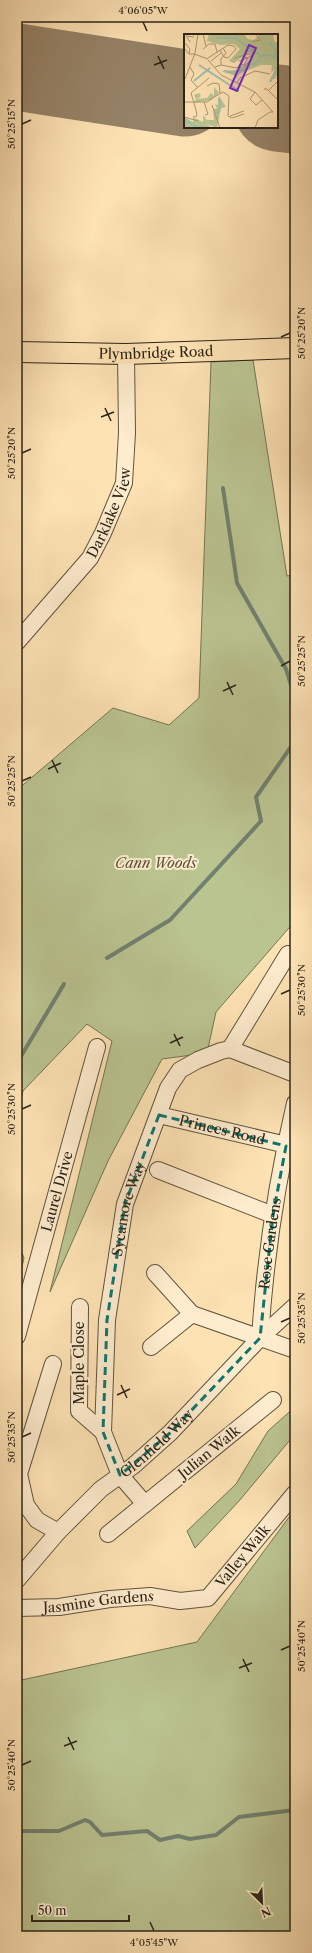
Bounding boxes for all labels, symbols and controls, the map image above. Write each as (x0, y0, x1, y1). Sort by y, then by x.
text: 4°06'05"W (118, 4, 169, 17)
inset map (184, 34, 278, 128)
text: 50°25'15"N (5, 99, 18, 149)
text: 50°25'20"N (295, 307, 308, 359)
street label: Plymbridge Road (98, 342, 214, 363)
text: 50°25'20"N (5, 427, 18, 479)
street label: Darklake View (83, 467, 134, 561)
text: 50°25'25"N (295, 635, 308, 687)
text: 50°25'25"N (5, 755, 18, 807)
park label: Cann Woods (115, 854, 198, 872)
text: 50°25'30"N (295, 964, 308, 1016)
text: 50°25'30"N (5, 1083, 18, 1135)
street label: Princes Road (177, 1111, 268, 1149)
street label: Laurel Drive (37, 1149, 77, 1234)
street label: Sycamore Way (108, 1159, 149, 1258)
street label: Rose Gardens (255, 1196, 285, 1290)
text: 50°25'35"N (295, 1292, 308, 1344)
street label: Maple Close (70, 1321, 88, 1405)
street label: Glenfield Way (116, 1405, 197, 1482)
text: 50°25'35"N (5, 1411, 18, 1463)
street label: Julian Walk (173, 1421, 244, 1484)
street label: Valley Walk (211, 1520, 275, 1592)
street label: Jasmine Gardens (41, 1587, 155, 1616)
text: 50°25'40"N (295, 1620, 308, 1672)
text: 50°25'40"N (5, 1739, 18, 1791)
north arrow (242, 1883, 282, 1923)
scale bar (32, 1897, 129, 1923)
text: 50 m (38, 1903, 67, 1918)
text: N (258, 1904, 273, 1921)
text: 4°05'45"W (130, 1936, 179, 1949)

